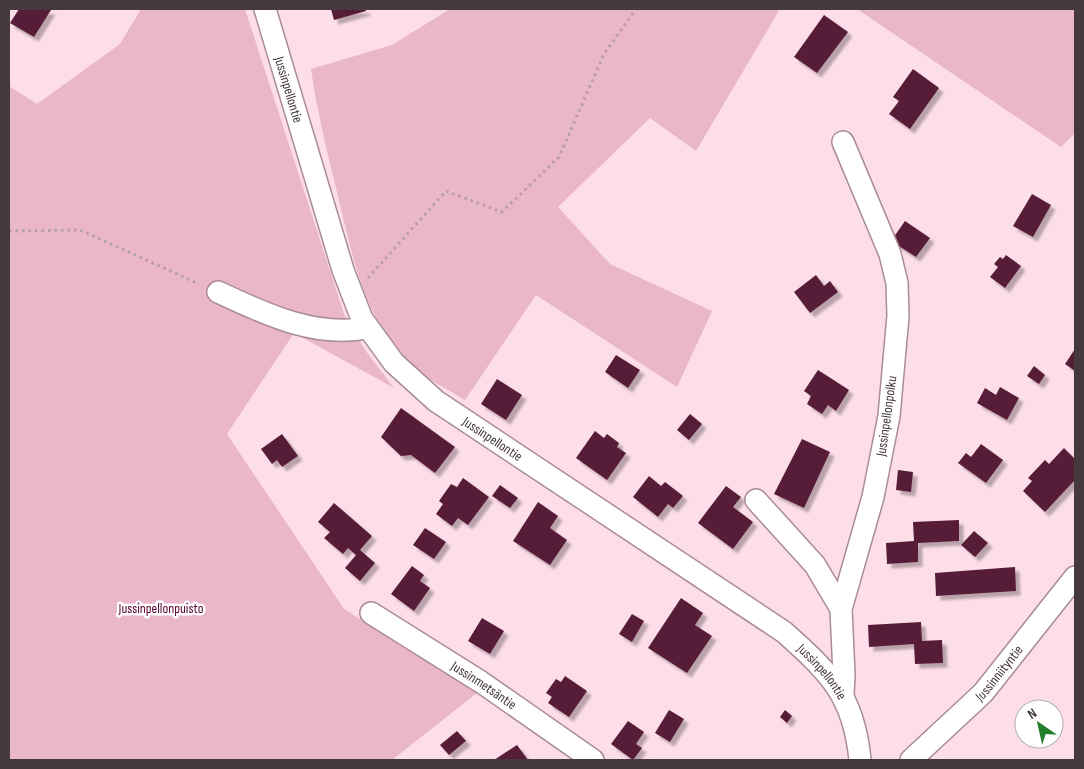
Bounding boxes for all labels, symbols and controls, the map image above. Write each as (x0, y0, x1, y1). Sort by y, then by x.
street label: Jussinpellontie (270, 53, 307, 125)
street label: Jussinpellonpolku (872, 375, 901, 458)
street label: Jussinpellontie (458, 412, 526, 465)
park label: Jussinpellonpuisto (118, 600, 204, 617)
street label: Jussinpellontie (793, 640, 850, 703)
street label: Jussinniityntie (971, 642, 1027, 706)
street label: Jussinmetsäntie (447, 657, 520, 713)
north arrow (1014, 699, 1064, 749)
text: N (1024, 704, 1040, 723)

